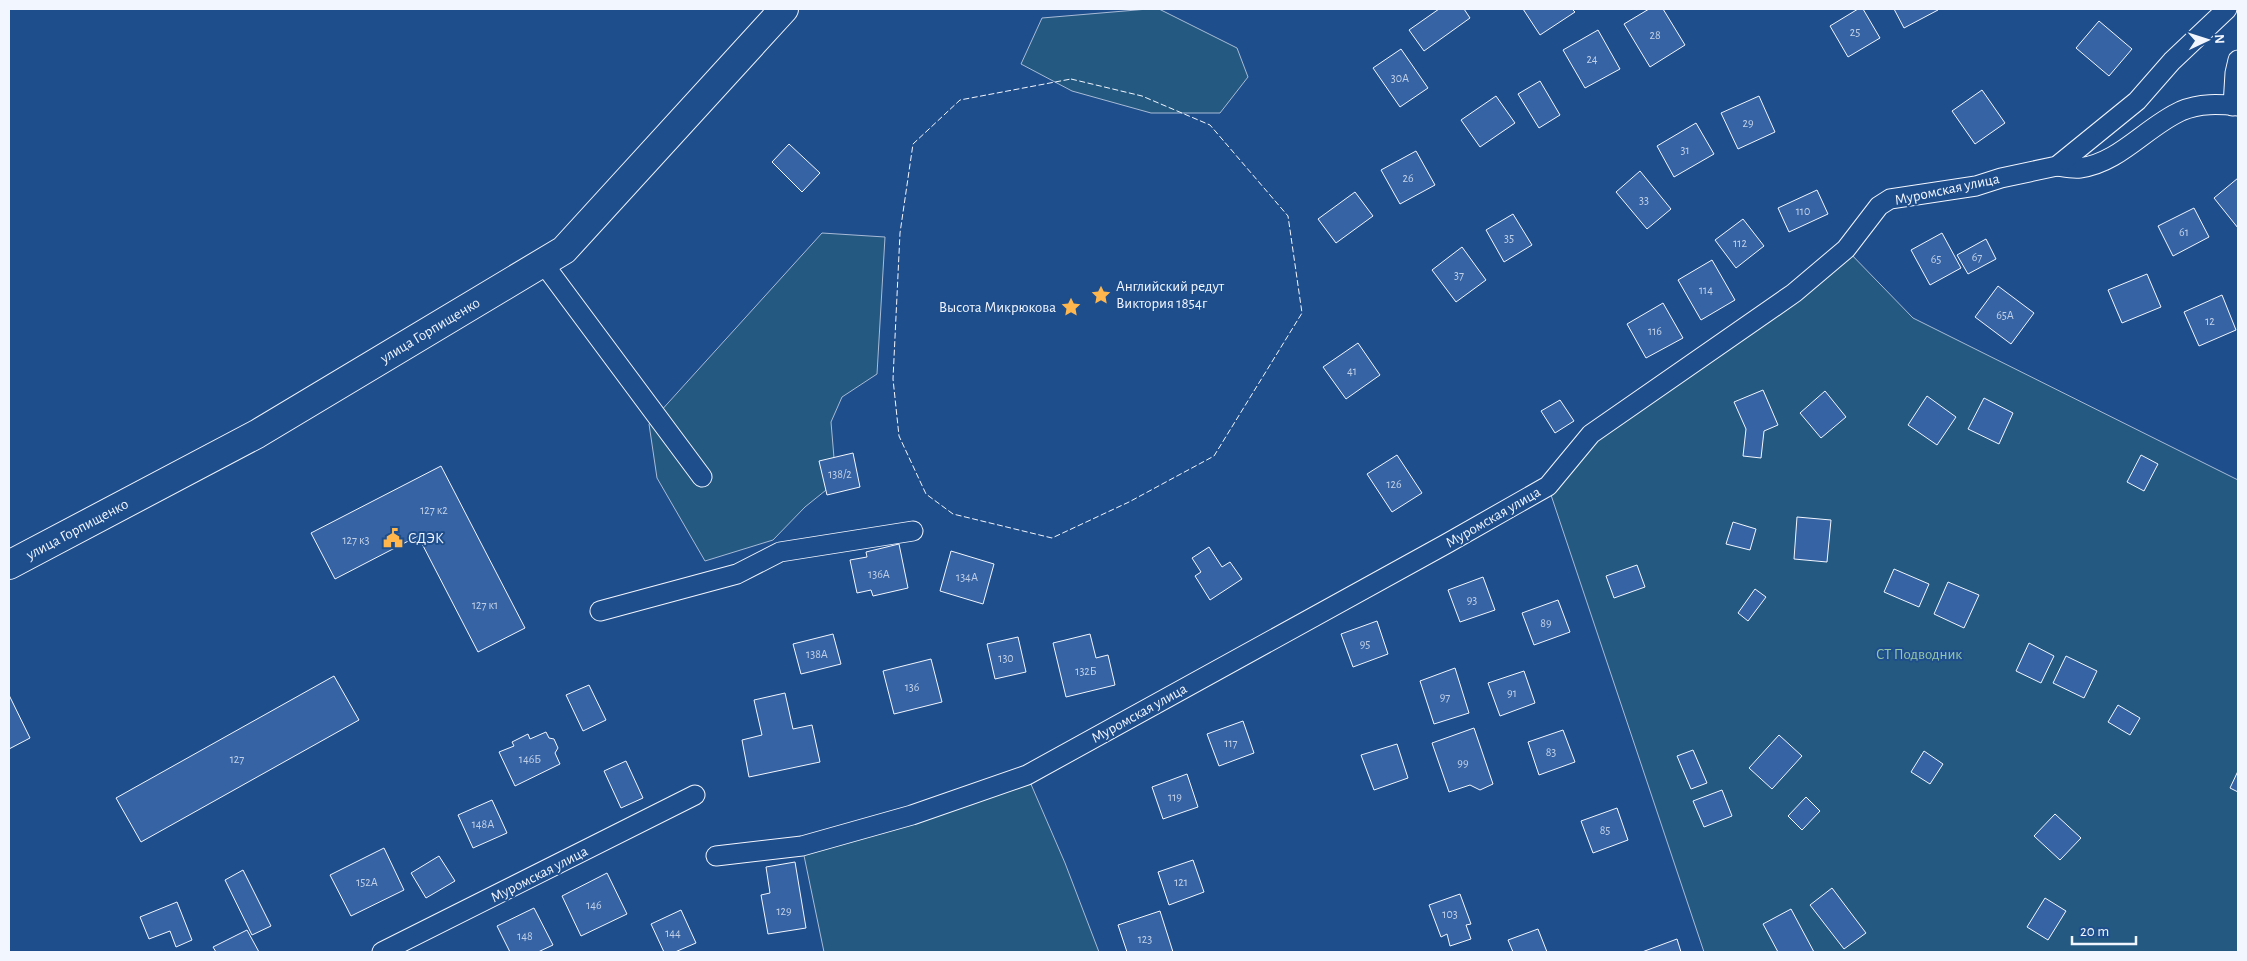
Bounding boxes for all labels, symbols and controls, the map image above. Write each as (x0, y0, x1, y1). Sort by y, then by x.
north arrow (2182, 15, 2232, 65)
house number: 25 (1850, 26, 1860, 38)
house number: 28 (1649, 29, 1661, 41)
text: N (2212, 34, 2226, 45)
house number: 24 (1586, 53, 1598, 65)
house number: 30А (1391, 72, 1409, 84)
house number: 29 (1742, 117, 1754, 129)
house number: 31 (1680, 144, 1690, 156)
street label: Муромская улица (1893, 171, 2001, 208)
house number: 26 (1402, 172, 1414, 184)
house number: 33 (1639, 194, 1649, 206)
house number: 110 (1796, 205, 1810, 217)
house number: 61 (2179, 226, 2189, 238)
house number: 35 (1504, 232, 1514, 244)
house number: 112 (1733, 237, 1747, 249)
house number: 67 (1972, 251, 1982, 263)
house number: 65 (1931, 253, 1941, 265)
house number: 37 (1454, 269, 1464, 281)
place label: Английский редут Виктория 1854г (1116, 279, 1225, 311)
place icon: Английский редут Виктория 1854г (1090, 284, 1112, 306)
house number: 114 (1699, 284, 1713, 296)
street label: улица Горпищенко (377, 295, 483, 367)
place icon: Высота Микрюкова (1060, 296, 1082, 318)
place label: Высота Микрюкова (939, 300, 1056, 315)
house number: 65А (1996, 309, 2014, 321)
house number: 12 (2205, 315, 2215, 327)
house number: 116 (1648, 325, 1662, 337)
house number: 41 (1347, 365, 1357, 377)
house number: 138/2 (828, 468, 852, 480)
house number: 126 (1386, 478, 1402, 490)
street label: Муромская улица (1443, 484, 1543, 551)
street label: улица Горпищенко (23, 496, 131, 563)
house number: 127 к2 (420, 504, 448, 516)
public building icon: СДЭК (382, 527, 404, 549)
place label: СДЭК (408, 531, 444, 546)
house number: 127 к3 (342, 534, 370, 546)
house number: 136А (868, 568, 890, 580)
house number: 134А (956, 571, 978, 583)
house number: 93 (1467, 594, 1477, 606)
house number: 127 к1 (472, 599, 498, 611)
house number: 89 (1540, 617, 1552, 629)
house number: 95 (1360, 638, 1370, 650)
park label: СТ Подводник (1876, 647, 1962, 662)
house number: 138А (806, 648, 828, 660)
house number: 130 (998, 652, 1014, 664)
house number: 132Б (1075, 665, 1097, 677)
house number: 136 (905, 681, 920, 693)
street label: Муромская улица (1089, 681, 1190, 746)
house number: 91 (1507, 687, 1517, 699)
house number: 97 (1440, 691, 1450, 703)
house number: 117 (1224, 737, 1238, 749)
house number: 83 (1546, 746, 1556, 758)
house number: 127 (230, 753, 244, 765)
house number: 146Б (519, 753, 541, 765)
house number: 99 (1457, 757, 1469, 769)
house number: 119 (1168, 791, 1182, 803)
house number: 148А (472, 818, 494, 830)
house number: 85 (1600, 824, 1610, 836)
street label: Муромская улица (488, 843, 590, 905)
house number: 152А (356, 876, 378, 888)
house number: 121 (1174, 876, 1188, 888)
house number: 146 (586, 899, 602, 911)
house number: 129 (776, 905, 792, 917)
house number: 103 (1442, 908, 1458, 920)
scale bar (2072, 914, 2136, 946)
text: 20 m (2080, 924, 2109, 939)
house number: 144 (665, 927, 681, 939)
house number: 148 (517, 930, 533, 942)
house number: 123 (1138, 933, 1152, 945)

